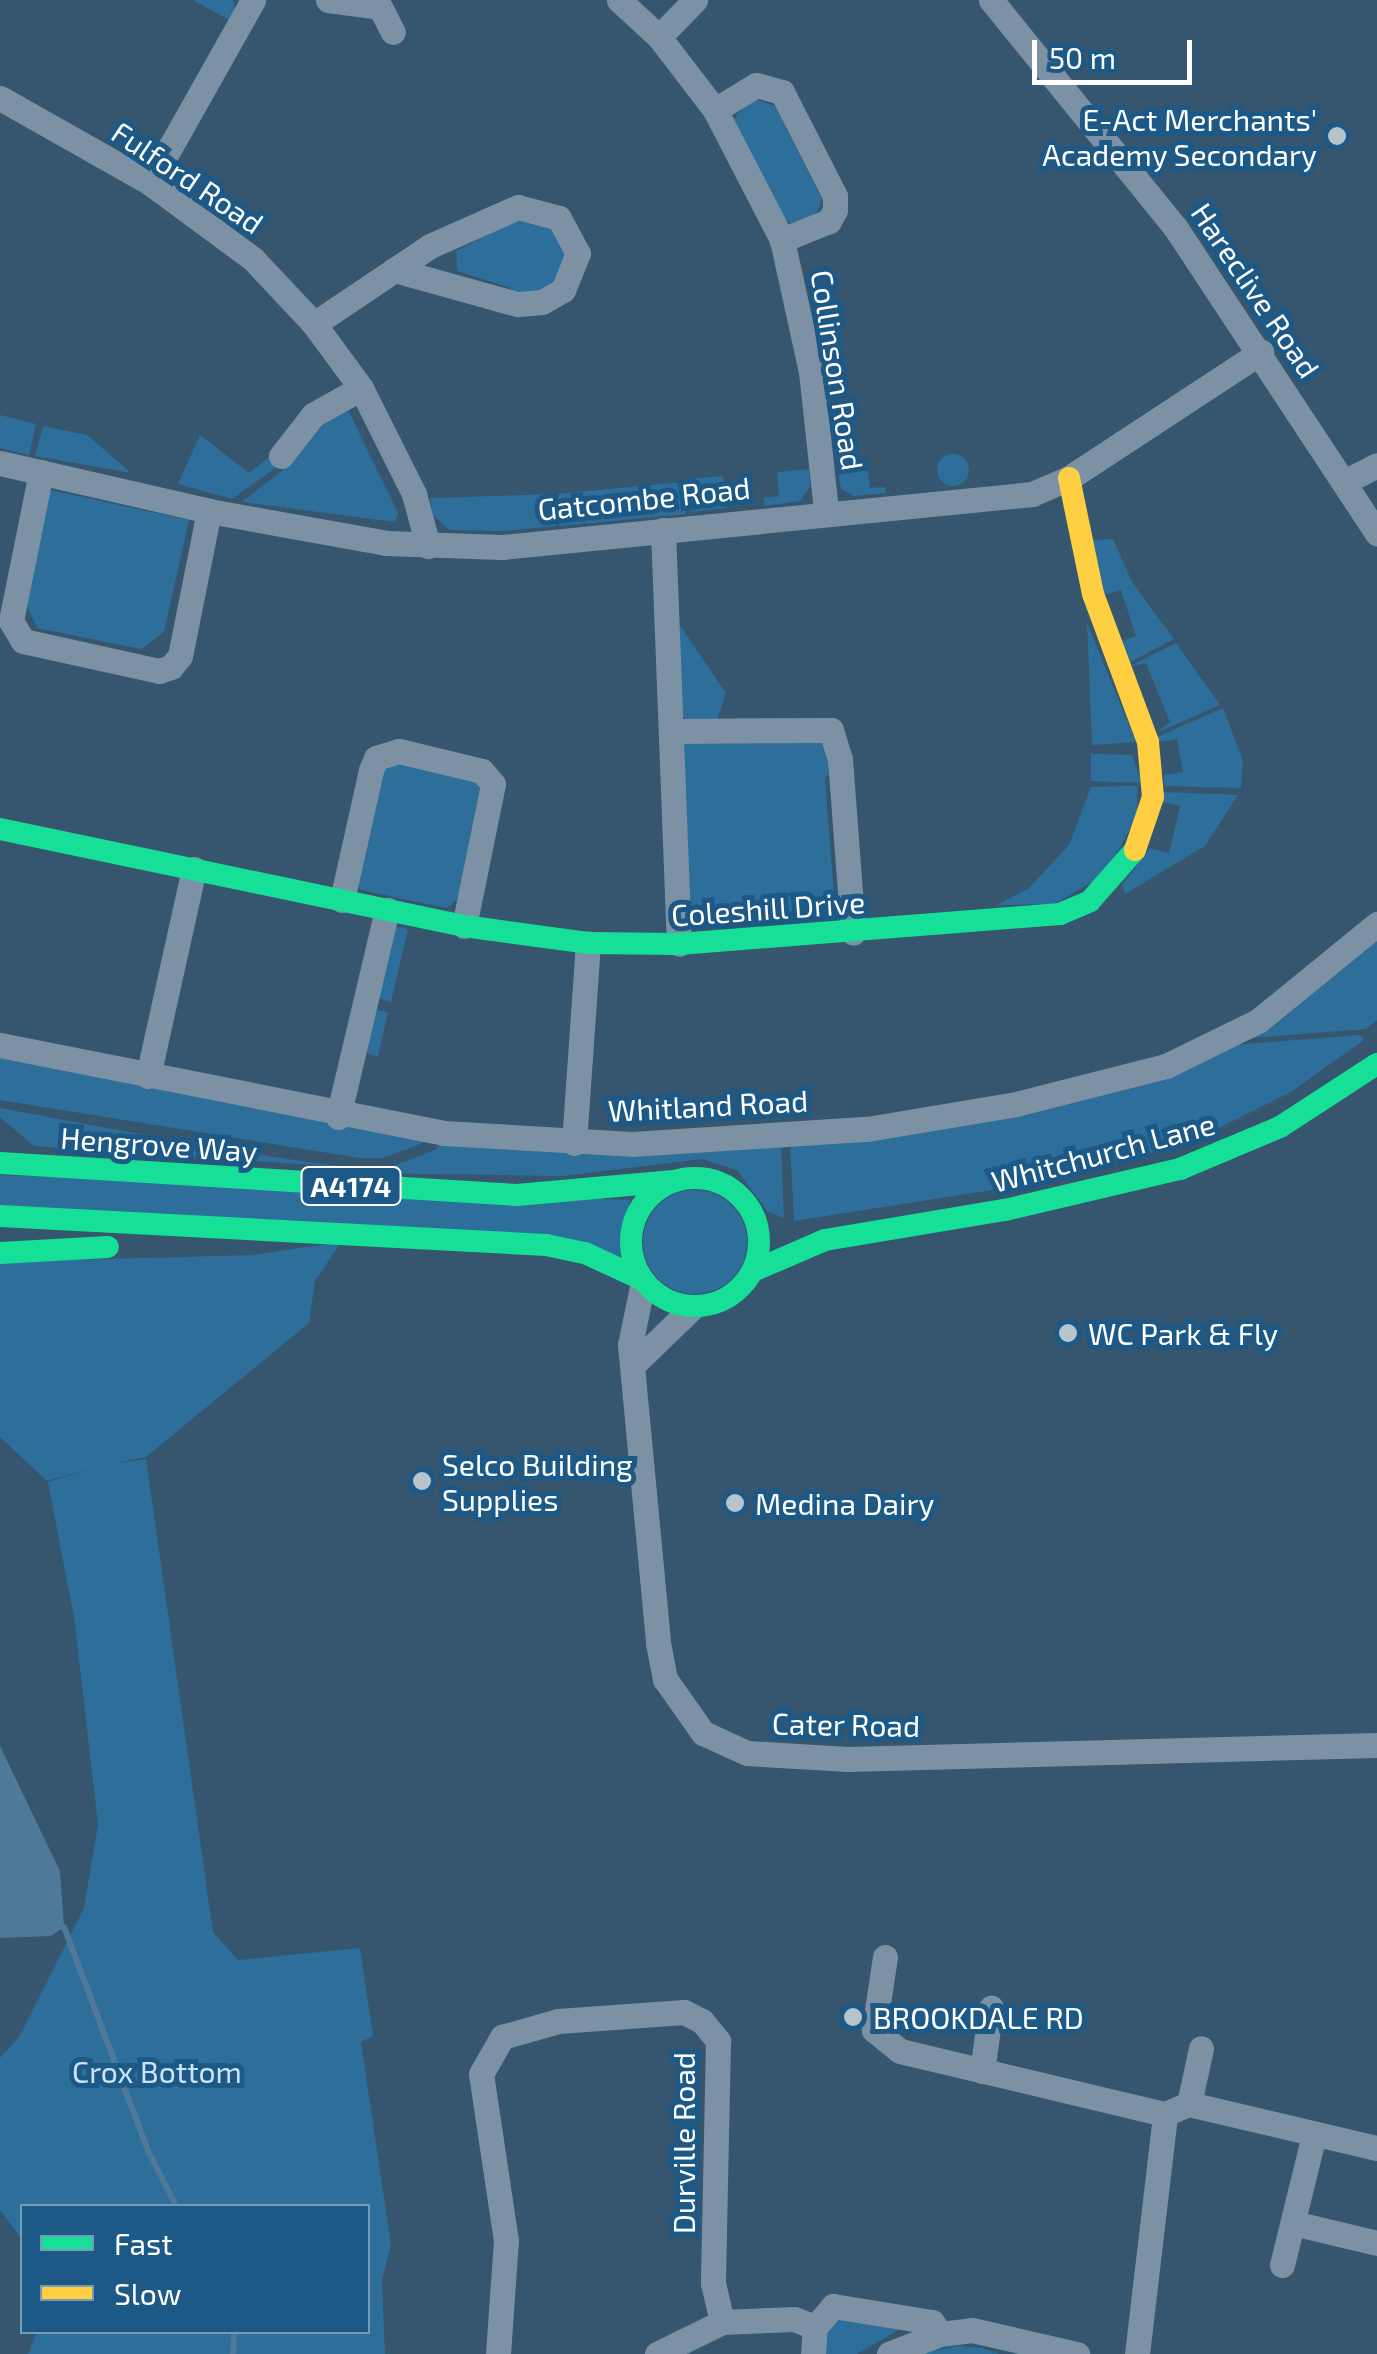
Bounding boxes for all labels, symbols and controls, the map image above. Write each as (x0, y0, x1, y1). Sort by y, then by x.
scale bar (1037, 20, 1197, 82)
text: 50 m (1049, 39, 1116, 75)
place label: E-Act Merchants' Academy Secondary (1042, 101, 1317, 172)
street label: Fulford Road (106, 113, 270, 241)
marker: E-Act Merchants' Academy Secondary (1326, 125, 1348, 147)
street label: Hareclive Road (1184, 196, 1328, 384)
street label: Collinson Road (804, 267, 872, 473)
street label: Gatcombe Road (536, 469, 752, 527)
street label: Coleshill Drive (669, 883, 867, 933)
street label: Whitland Road (607, 1082, 809, 1128)
street label: Whitchurch Lane (987, 1105, 1219, 1199)
street label: Hengrove Way (59, 1119, 259, 1169)
road number: A4174 (298, 1163, 404, 1209)
place label: WC Park & Fly (1088, 1315, 1278, 1351)
marker: WC Park & Fly (1057, 1322, 1079, 1344)
place label: Selco Building Supplies (442, 1446, 633, 1516)
marker: Selco Building Supplies (411, 1470, 433, 1492)
place label: Medina Dairy (755, 1485, 934, 1521)
marker: Medina Dairy (724, 1492, 746, 1514)
street label: Cater Road (771, 1705, 921, 1743)
place label: BROOKDALE RD (873, 1999, 1084, 2035)
marker: BROOKDALE RD (842, 2006, 864, 2028)
street label: Durville Road (665, 2052, 701, 2234)
park label: Crox Bottom (72, 2053, 242, 2089)
legend (20, 2204, 370, 2334)
text: Fast (114, 2225, 173, 2261)
text: Slow (114, 2275, 181, 2311)

